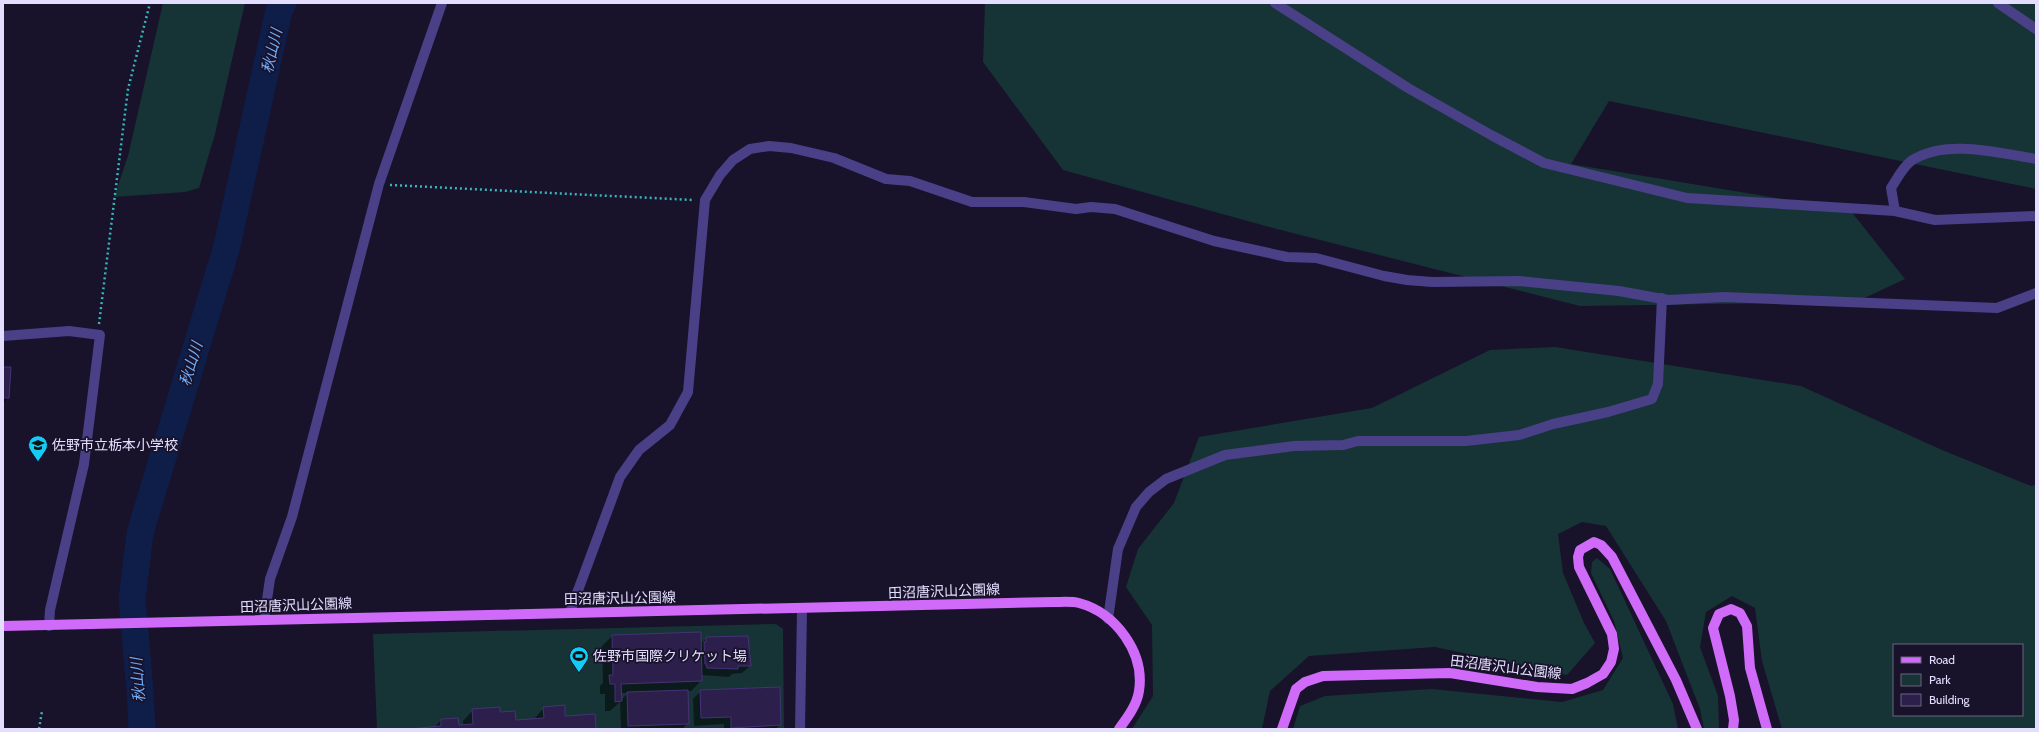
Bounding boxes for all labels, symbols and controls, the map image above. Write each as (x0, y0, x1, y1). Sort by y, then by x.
water label: 秋山川 (258, 25, 286, 75)
water label: 秋山川 (176, 338, 207, 388)
school or university icon: 佐野市立栃本小学校 (27, 434, 49, 462)
place label: 佐野市立栃本小学校 (52, 436, 178, 454)
street label: 田沼唐沢山公園線 (888, 580, 1000, 602)
street label: 田沼唐沢山公園線 (564, 588, 676, 608)
street label: 田沼唐沢山公園線 (240, 594, 352, 616)
legend (1893, 644, 2023, 716)
sports icon: 佐野市国際クリケット場 (568, 645, 590, 673)
place label: 佐野市国際クリケット場 (593, 647, 747, 665)
street label: 田沼唐沢山公園線 (1449, 651, 1563, 683)
text: Road (1929, 652, 1955, 667)
water label: 秋山川 (127, 655, 149, 703)
text: Park (1929, 672, 1951, 687)
text: Building (1929, 692, 1971, 707)

